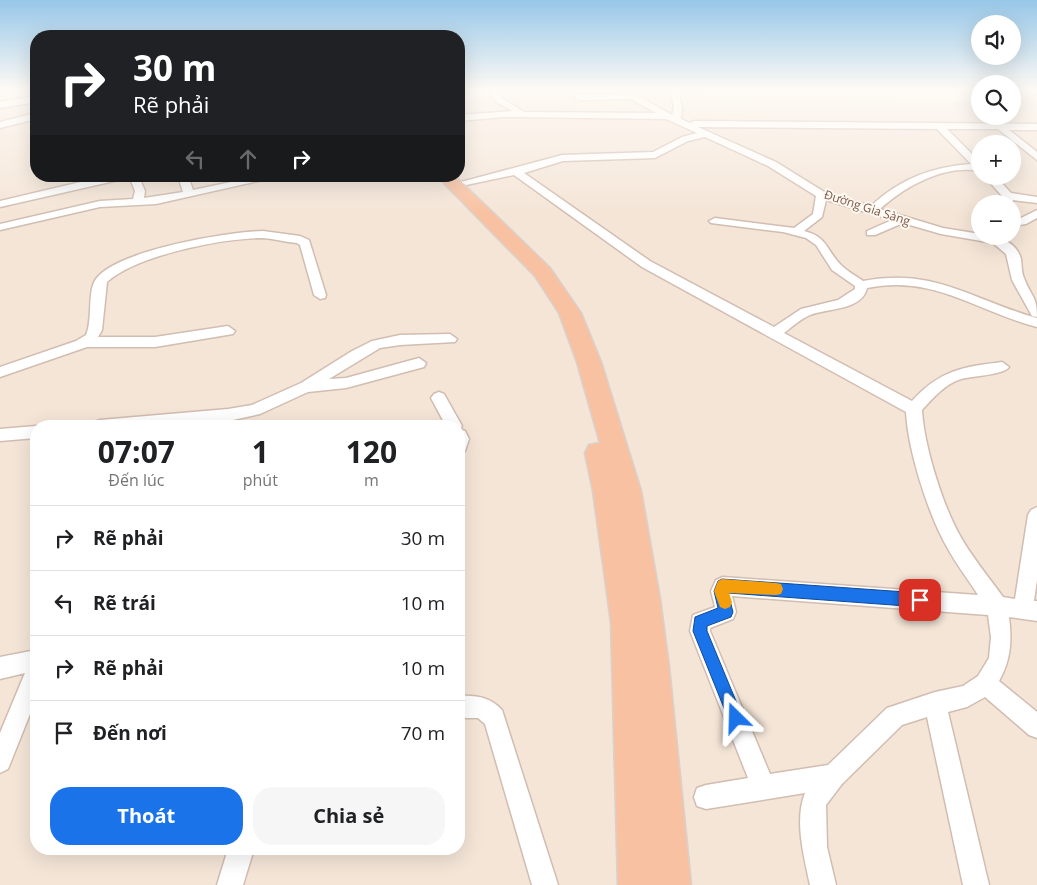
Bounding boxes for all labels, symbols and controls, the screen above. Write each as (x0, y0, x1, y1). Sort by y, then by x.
map controls (971, 15, 1021, 245)
button: sound (971, 15, 1021, 65)
text: 30 m (133, 44, 216, 91)
icon: right (50, 50, 115, 115)
button: search (971, 75, 1021, 125)
text: Rẽ phải (133, 89, 209, 119)
button: + (971, 135, 1021, 185)
icon: left (181, 145, 209, 173)
icon: ahead (234, 145, 262, 173)
icon: right (287, 145, 315, 173)
street label: Đường Gia Sàng (822, 186, 913, 230)
button: − (971, 195, 1021, 245)
text: 07:07 (98, 431, 175, 472)
text: 1 (252, 431, 269, 472)
text: 120 (346, 431, 397, 472)
text: Đến lúc (108, 469, 164, 491)
text: phút (243, 469, 278, 491)
text: m (364, 469, 379, 491)
icon: right (50, 524, 78, 552)
text: Rẽ phải (93, 525, 164, 551)
text: 30 m (401, 525, 445, 551)
pin (899, 579, 941, 621)
icon: arrive (906, 586, 934, 614)
icon: left (50, 589, 78, 617)
text: Rẽ trái (93, 590, 156, 616)
text: 10 m (401, 590, 445, 616)
icon: right (50, 654, 78, 682)
text: Rẽ phải (93, 655, 164, 681)
text: 10 m (401, 655, 445, 681)
position arrow (709, 691, 761, 743)
icon: arrive (50, 719, 78, 747)
text: Đến nơi (93, 720, 167, 746)
text: 70 m (401, 720, 445, 746)
button: Thoát (50, 787, 243, 845)
button: Chia sẻ (253, 787, 445, 845)

